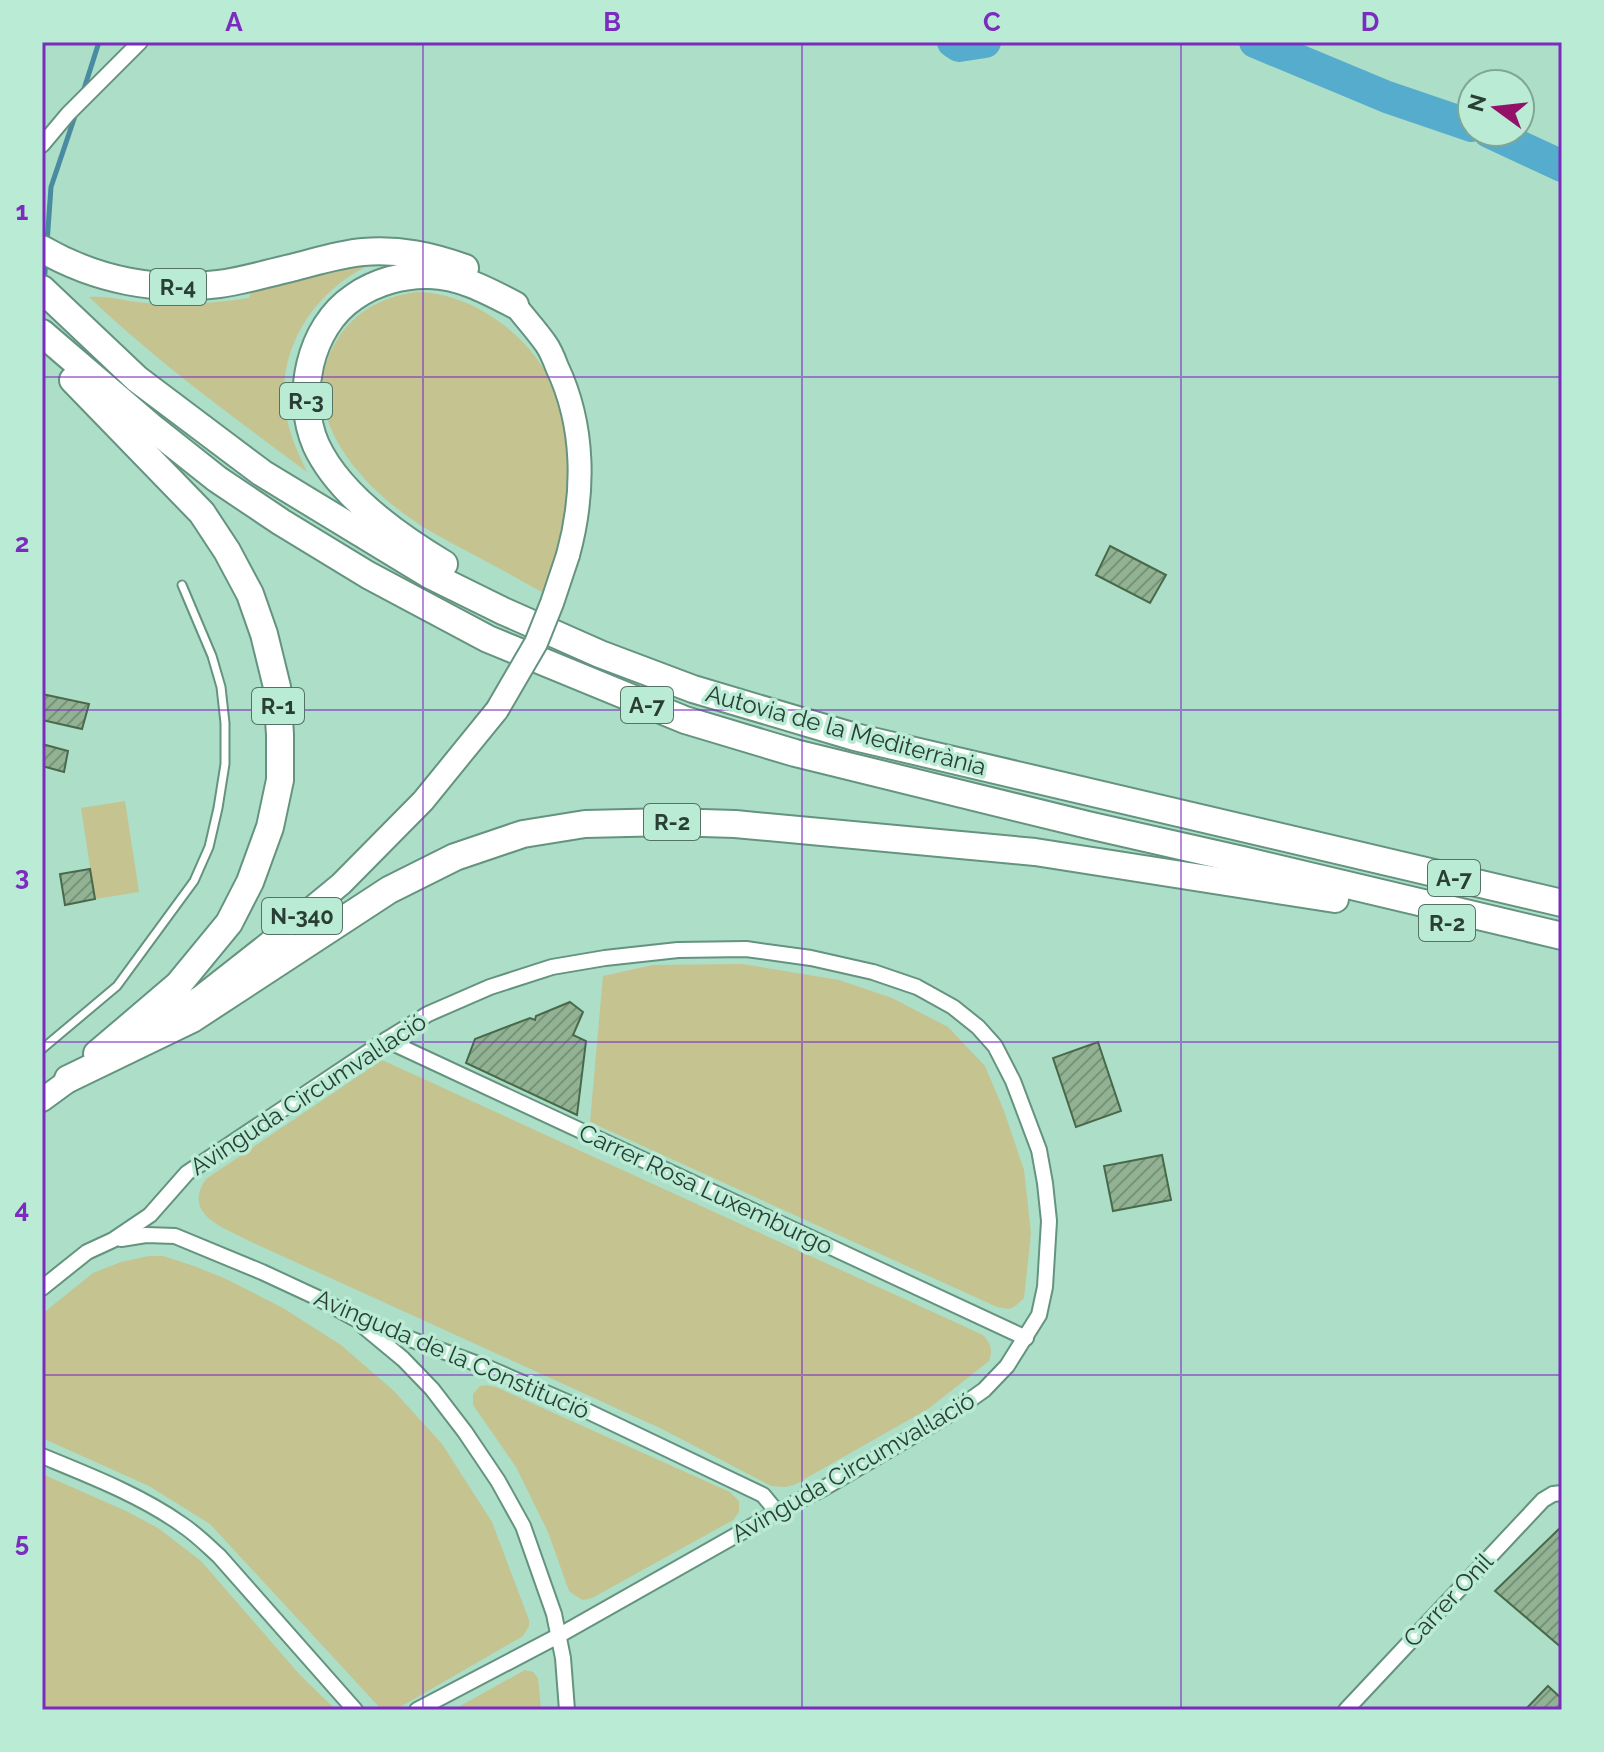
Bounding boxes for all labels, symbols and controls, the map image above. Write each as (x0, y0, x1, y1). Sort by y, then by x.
text: A (225, 7, 243, 37)
text: B (603, 7, 621, 37)
text: C (983, 7, 1001, 37)
text: D (1361, 7, 1379, 37)
north arrow (1456, 68, 1536, 148)
text: N (1462, 91, 1491, 114)
text: 1 (16, 196, 29, 226)
road number: R-4 (150, 269, 206, 305)
road number: R-3 (280, 383, 332, 419)
text: 2 (15, 528, 29, 558)
street label: Autovia de la Mediterrània (703, 679, 989, 781)
road number: A-7 (621, 687, 673, 723)
road number: R-1 (252, 688, 304, 724)
road number: R-2 (644, 804, 700, 840)
road number: A-7 (1428, 860, 1480, 896)
text: 3 (15, 861, 29, 891)
road number: N-340 (262, 898, 342, 934)
road number: R-2 (1419, 905, 1475, 941)
street label: Avinguda Circumval·lació (184, 1007, 432, 1181)
street label: Carrer Rosa Luxemburgo (575, 1117, 837, 1261)
text: 4 (15, 1194, 29, 1224)
street label: Avinguda de la Constitució (310, 1283, 594, 1425)
street label: Avinguda Circumval·lació (726, 1386, 980, 1548)
text: 5 (15, 1527, 29, 1557)
street label: Carrer Onil (1397, 1547, 1499, 1653)

